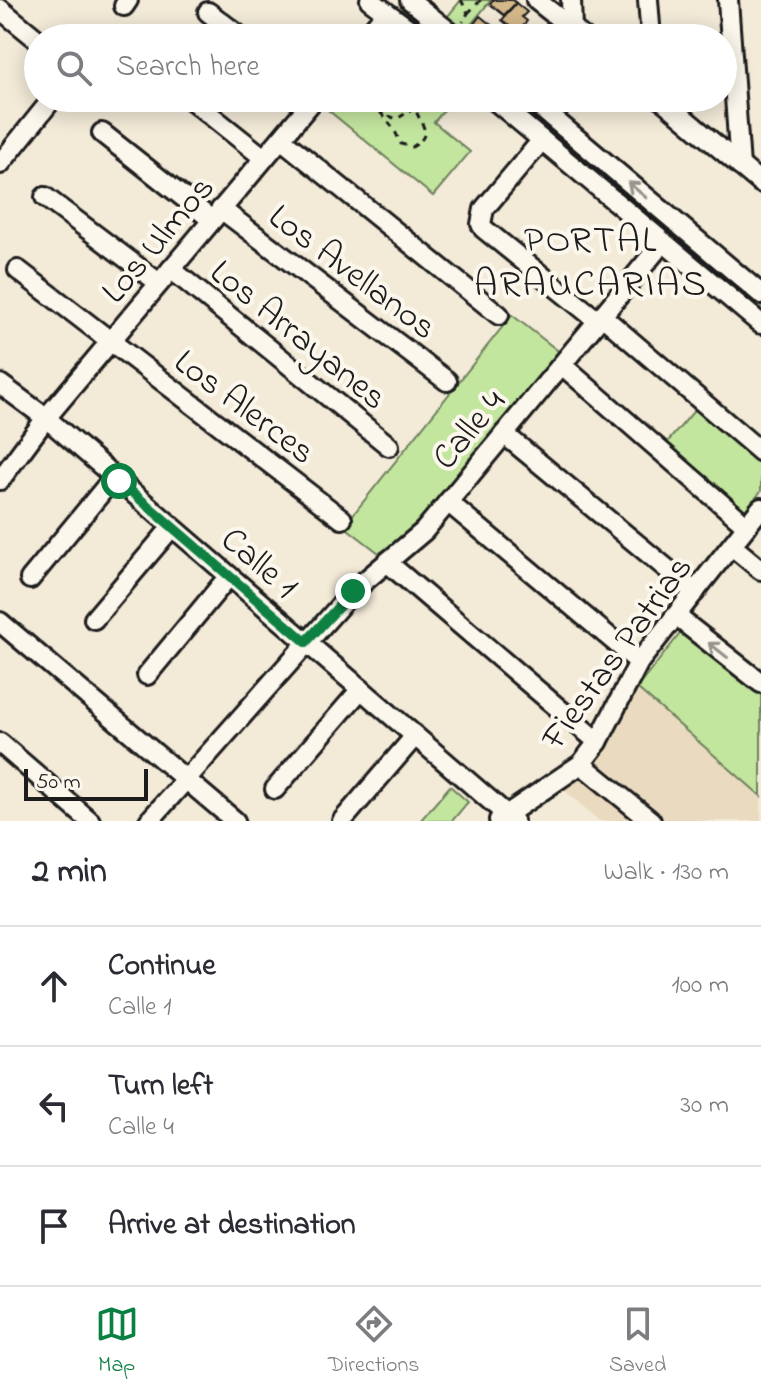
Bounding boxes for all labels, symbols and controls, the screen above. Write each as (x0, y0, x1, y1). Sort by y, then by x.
search box (24, 24, 737, 112)
icon: search (52, 46, 96, 90)
text: Search here (116, 46, 260, 90)
street label: Los Ulmos (90, 165, 229, 317)
one-way arrow (627, 181, 648, 199)
street label: Los Avellanos (256, 193, 447, 355)
district label: PORTAL ARAUCARIAS (474, 214, 708, 314)
street label: Los Arrayanes (197, 248, 397, 425)
street label: Los Alerces (161, 338, 325, 480)
street label: Calle 4 (421, 379, 520, 483)
route start (101, 463, 137, 499)
street label: Calle 1 (207, 516, 309, 613)
street label: Fiestas Patrias (529, 546, 707, 763)
route end (335, 573, 371, 609)
one-way arrow (708, 641, 729, 658)
scale bar (24, 765, 148, 801)
text: 50 m (36, 767, 81, 799)
text: 2 min (32, 848, 107, 898)
text: Walk · 130 m (604, 854, 729, 892)
text: Continue (108, 945, 216, 989)
icon: ahead (32, 964, 76, 1008)
text: 100 m (672, 967, 729, 1005)
text: Calle 1 (108, 989, 171, 1027)
text: Turn left (108, 1065, 213, 1109)
icon: left (32, 1084, 76, 1128)
text: 30 m (680, 1087, 729, 1125)
text: Calle 4 (108, 1109, 174, 1147)
icon: arrive (32, 1204, 76, 1248)
text: Arrive at destination (108, 1204, 356, 1248)
tab: Map (95, 1302, 139, 1382)
tab: Directions (328, 1302, 420, 1382)
tab: Saved (609, 1302, 666, 1382)

